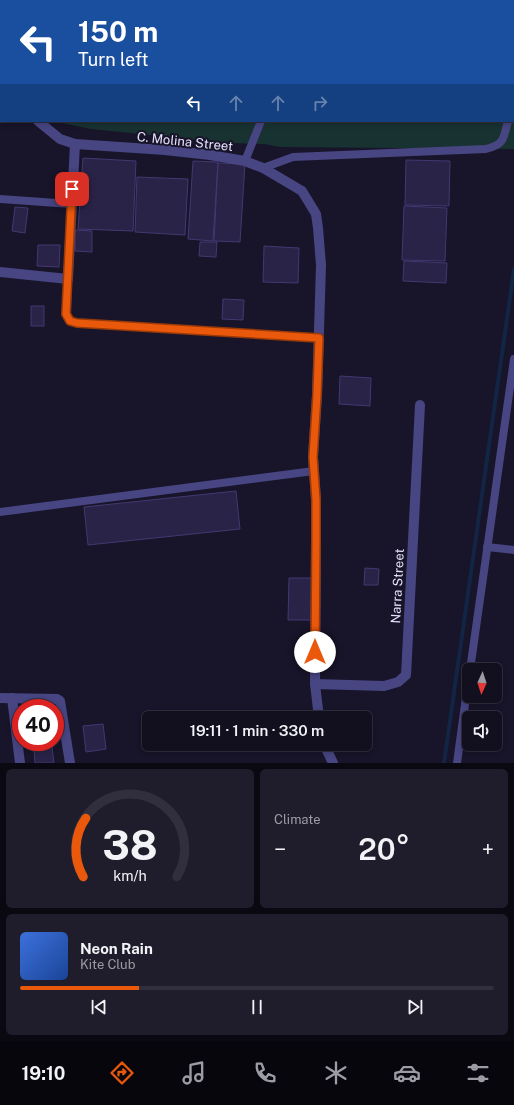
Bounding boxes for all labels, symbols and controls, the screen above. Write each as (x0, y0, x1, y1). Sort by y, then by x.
text: 150 m (78, 15, 158, 48)
icon: left (12, 16, 64, 68)
text: Turn left (78, 49, 148, 70)
icon: left (183, 92, 205, 114)
icon: ahead (225, 92, 247, 114)
icon: ahead (267, 92, 289, 114)
icon: right (309, 92, 331, 114)
street label: C. Molina Street (136, 129, 234, 154)
pin (55, 172, 89, 206)
icon: arrive (61, 178, 83, 200)
street label: Narra Street (388, 548, 407, 624)
position arrow (294, 631, 336, 673)
north arrow (462, 663, 502, 703)
map controls (462, 663, 502, 751)
speed limit sign: 40 (12, 699, 64, 751)
button: sound (462, 711, 502, 751)
text: 19:11 · 1 min · 330 m (190, 722, 324, 739)
text: Climate (274, 812, 321, 827)
text: 38 (102, 819, 158, 868)
text: 20° (358, 831, 410, 867)
text: − (274, 836, 286, 862)
text: + (482, 836, 494, 862)
text: km/h (113, 866, 147, 883)
text: Neon Rain (80, 940, 153, 957)
text: Kite Club (80, 957, 135, 972)
icon: previous (88, 996, 110, 1018)
icon: pause (246, 996, 268, 1018)
icon: next (404, 996, 426, 1018)
icon: directions (108, 1059, 136, 1087)
icon: music (180, 1059, 208, 1087)
icon: phone (251, 1059, 279, 1087)
icon: climate (322, 1059, 350, 1087)
icon: car (393, 1059, 421, 1087)
icon: filters (464, 1059, 492, 1087)
text: 19:10 (22, 1063, 65, 1084)

